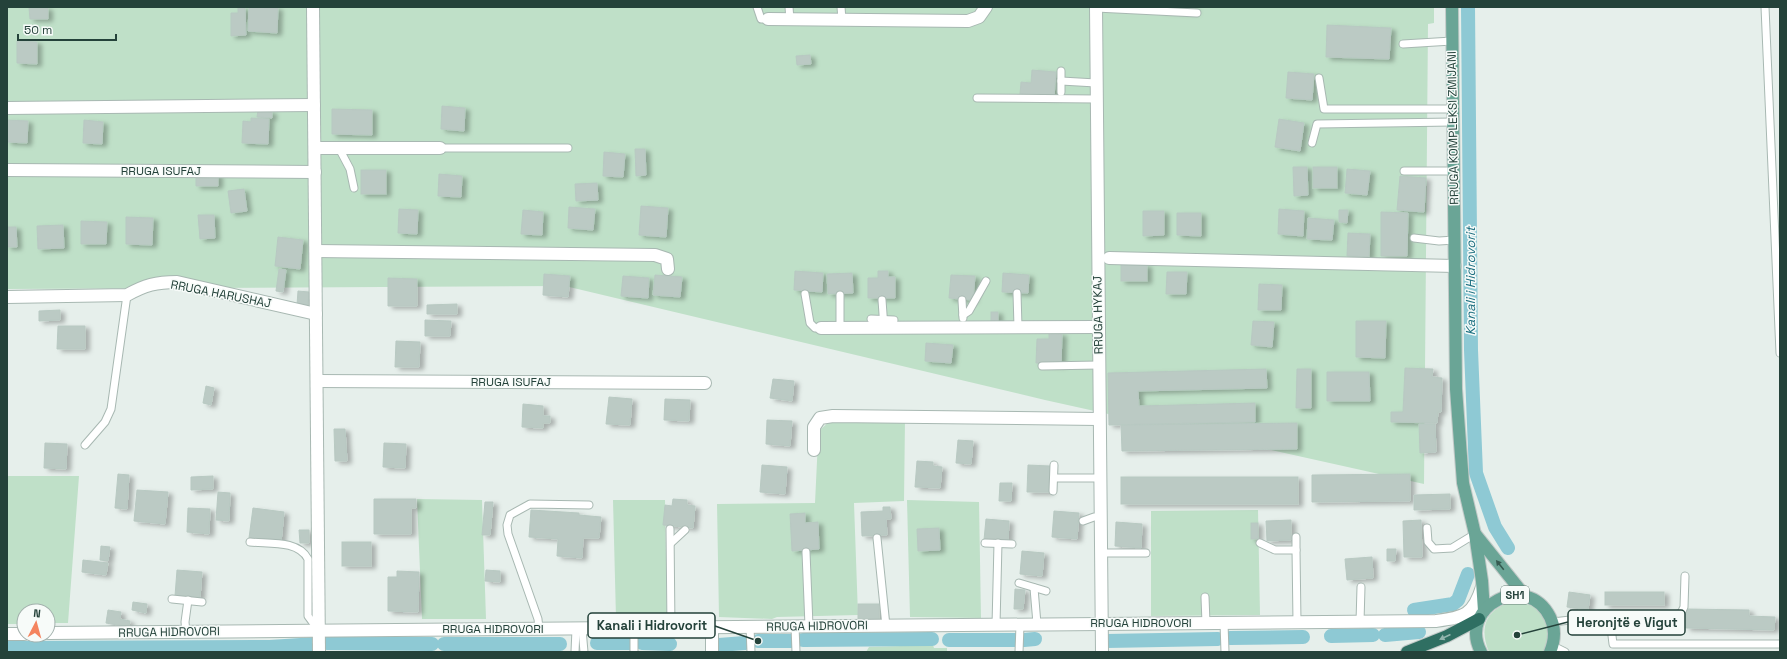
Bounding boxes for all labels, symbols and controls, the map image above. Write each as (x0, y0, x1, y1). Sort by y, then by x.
scale bar (18, 16, 116, 42)
text: 50 m (24, 22, 52, 38)
street label: RRUGA KOMPLEKSI ZMIJANI (1444, 51, 1462, 205)
street label: RRUGA ISUFAJ (121, 163, 201, 179)
water label: Kanali i Hidrovorit (1462, 226, 1479, 335)
street label: RRUGA HYKAJ (1089, 275, 1107, 355)
street label: RRUGA HARUSHAJ (169, 276, 273, 312)
street label: RRUGA ISUFAJ (471, 374, 551, 390)
one-way arrow (1496, 560, 1505, 571)
road number: SH1 (1501, 586, 1529, 604)
north arrow (16, 603, 56, 643)
text: N (33, 606, 41, 620)
callout: Heronjtë e Vigut (1568, 610, 1685, 635)
callout: Kanali i Hidrovorit (588, 613, 715, 638)
text: Heronjtë e Vigut (1576, 614, 1678, 631)
street label: RRUGA HIDROVORI (1090, 615, 1192, 631)
text: Kanali i Hidrovorit (597, 617, 707, 634)
street label: RRUGA HIDROVORI (766, 617, 868, 635)
street label: RRUGA HIDROVORI (442, 621, 544, 637)
street label: RRUGA HIDROVORI (118, 623, 220, 641)
one-way arrow (1439, 634, 1451, 640)

